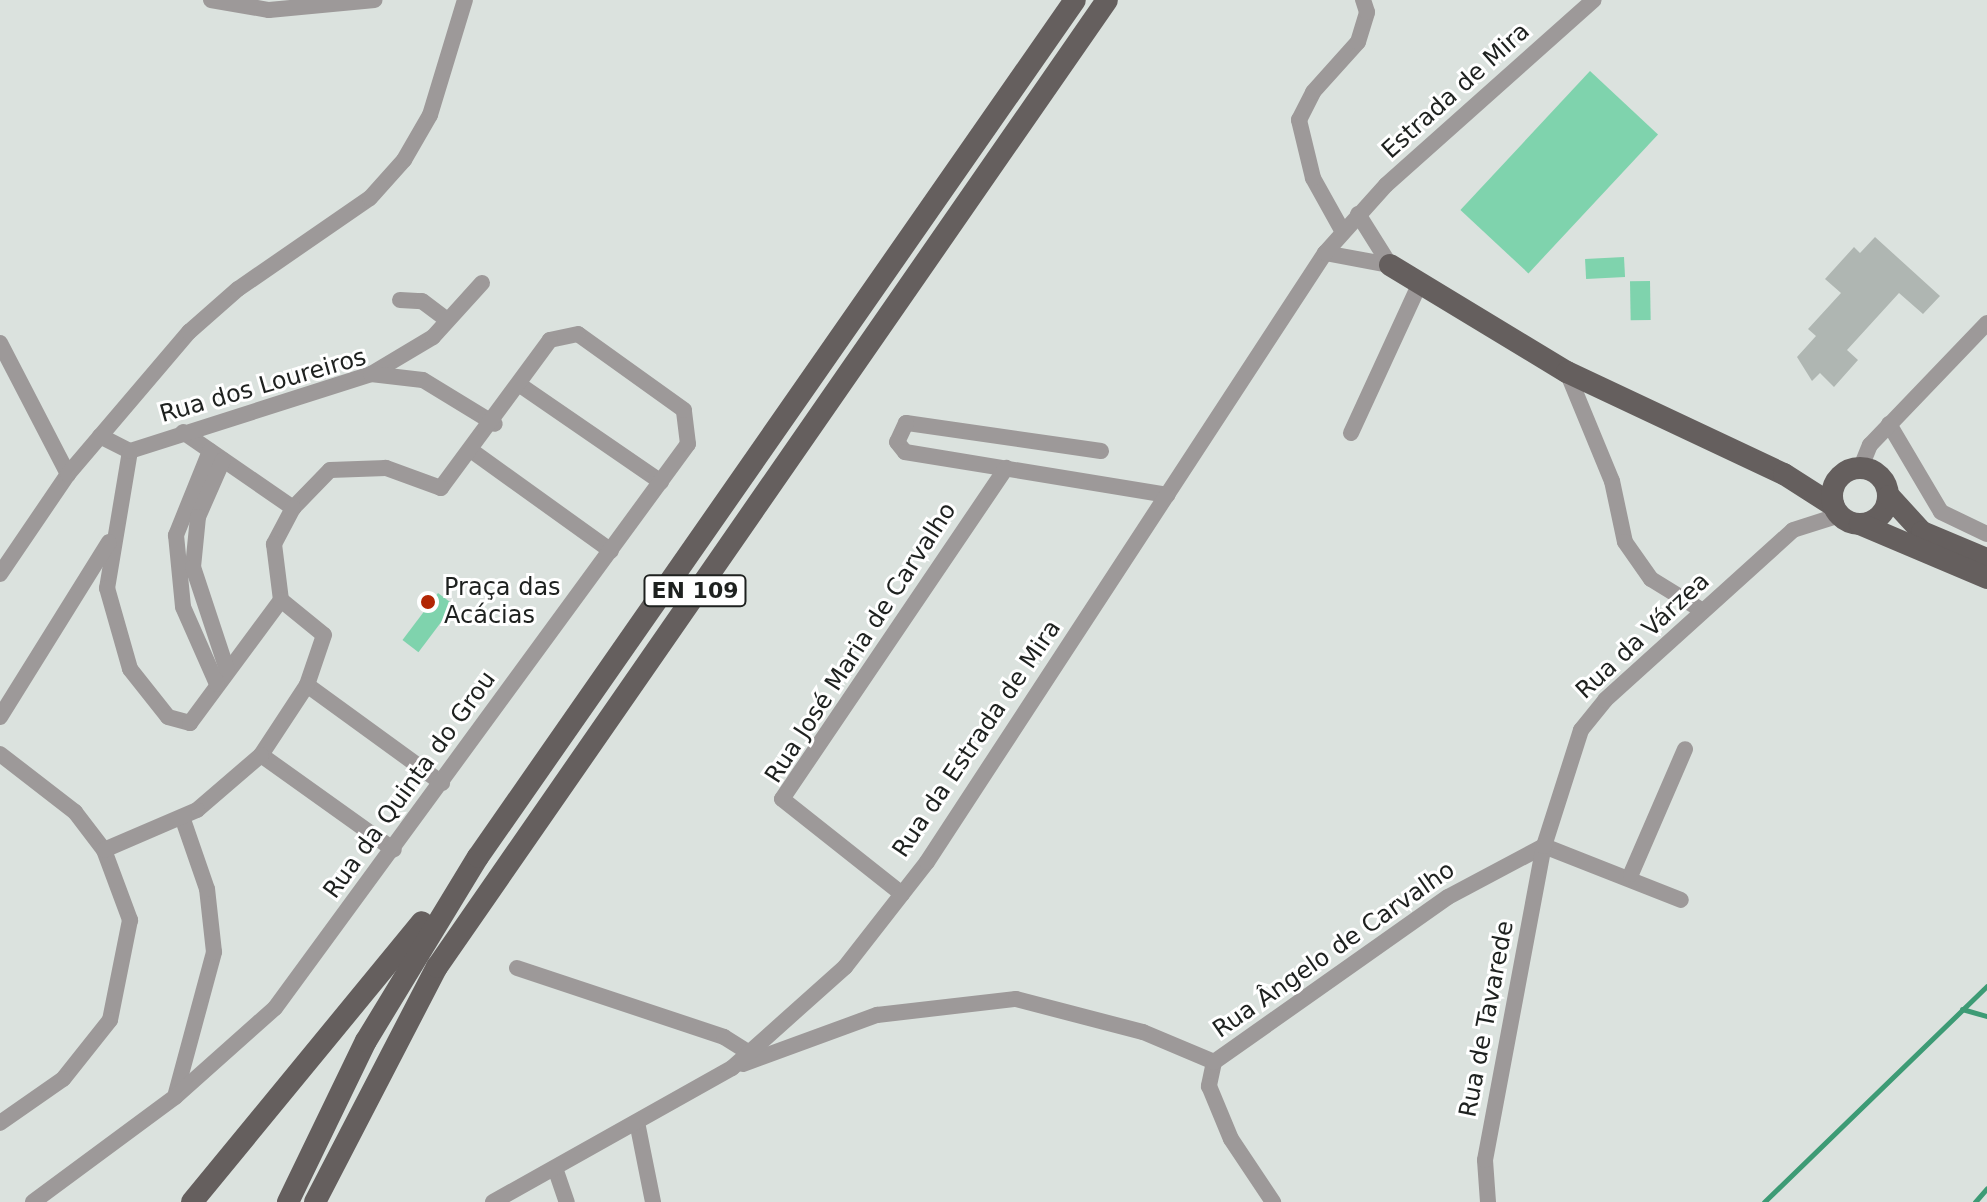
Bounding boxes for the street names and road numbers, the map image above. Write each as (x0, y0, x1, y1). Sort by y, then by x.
street label: Estrada de Mira (1376, 17, 1536, 165)
street label: Rua dos Loureiros (156, 343, 370, 429)
street label: Rua José Maria de Carvalho (759, 497, 963, 789)
street label: Rua da Várzea (1570, 567, 1716, 705)
road number: EN 109 (643, 573, 747, 609)
street label: Rua da Estrada de Mira (887, 615, 1067, 863)
street label: Rua da Quinta do Grou (318, 666, 502, 904)
street label: Rua Ângelo de Carvalho (1208, 856, 1460, 1044)
street label: Rua de Tavarede (1454, 918, 1520, 1120)

